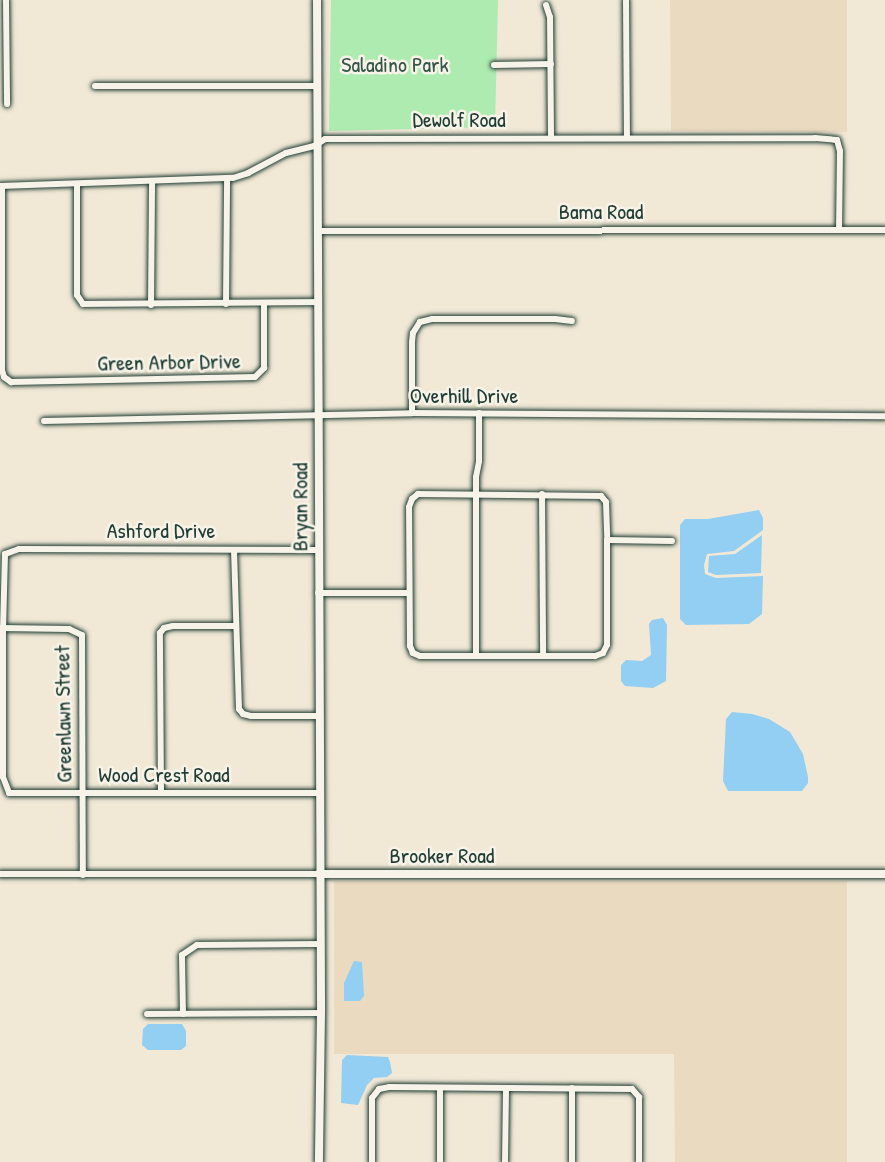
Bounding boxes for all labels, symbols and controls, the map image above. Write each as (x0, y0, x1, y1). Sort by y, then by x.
park label: Saladino Park (341, 52, 449, 78)
street label: Dewolf Road (412, 107, 506, 133)
street label: Bama Road (559, 199, 643, 225)
street label: Green Arbor Drive (97, 348, 241, 376)
street label: Overhill Drive (410, 383, 518, 409)
street label: Bryan Road (287, 463, 313, 551)
street label: Ashford Drive (107, 518, 215, 544)
street label: Greenlawn Street (49, 645, 77, 783)
street label: Wood Crest Road (98, 762, 230, 788)
street label: Brooker Road (390, 843, 494, 869)

